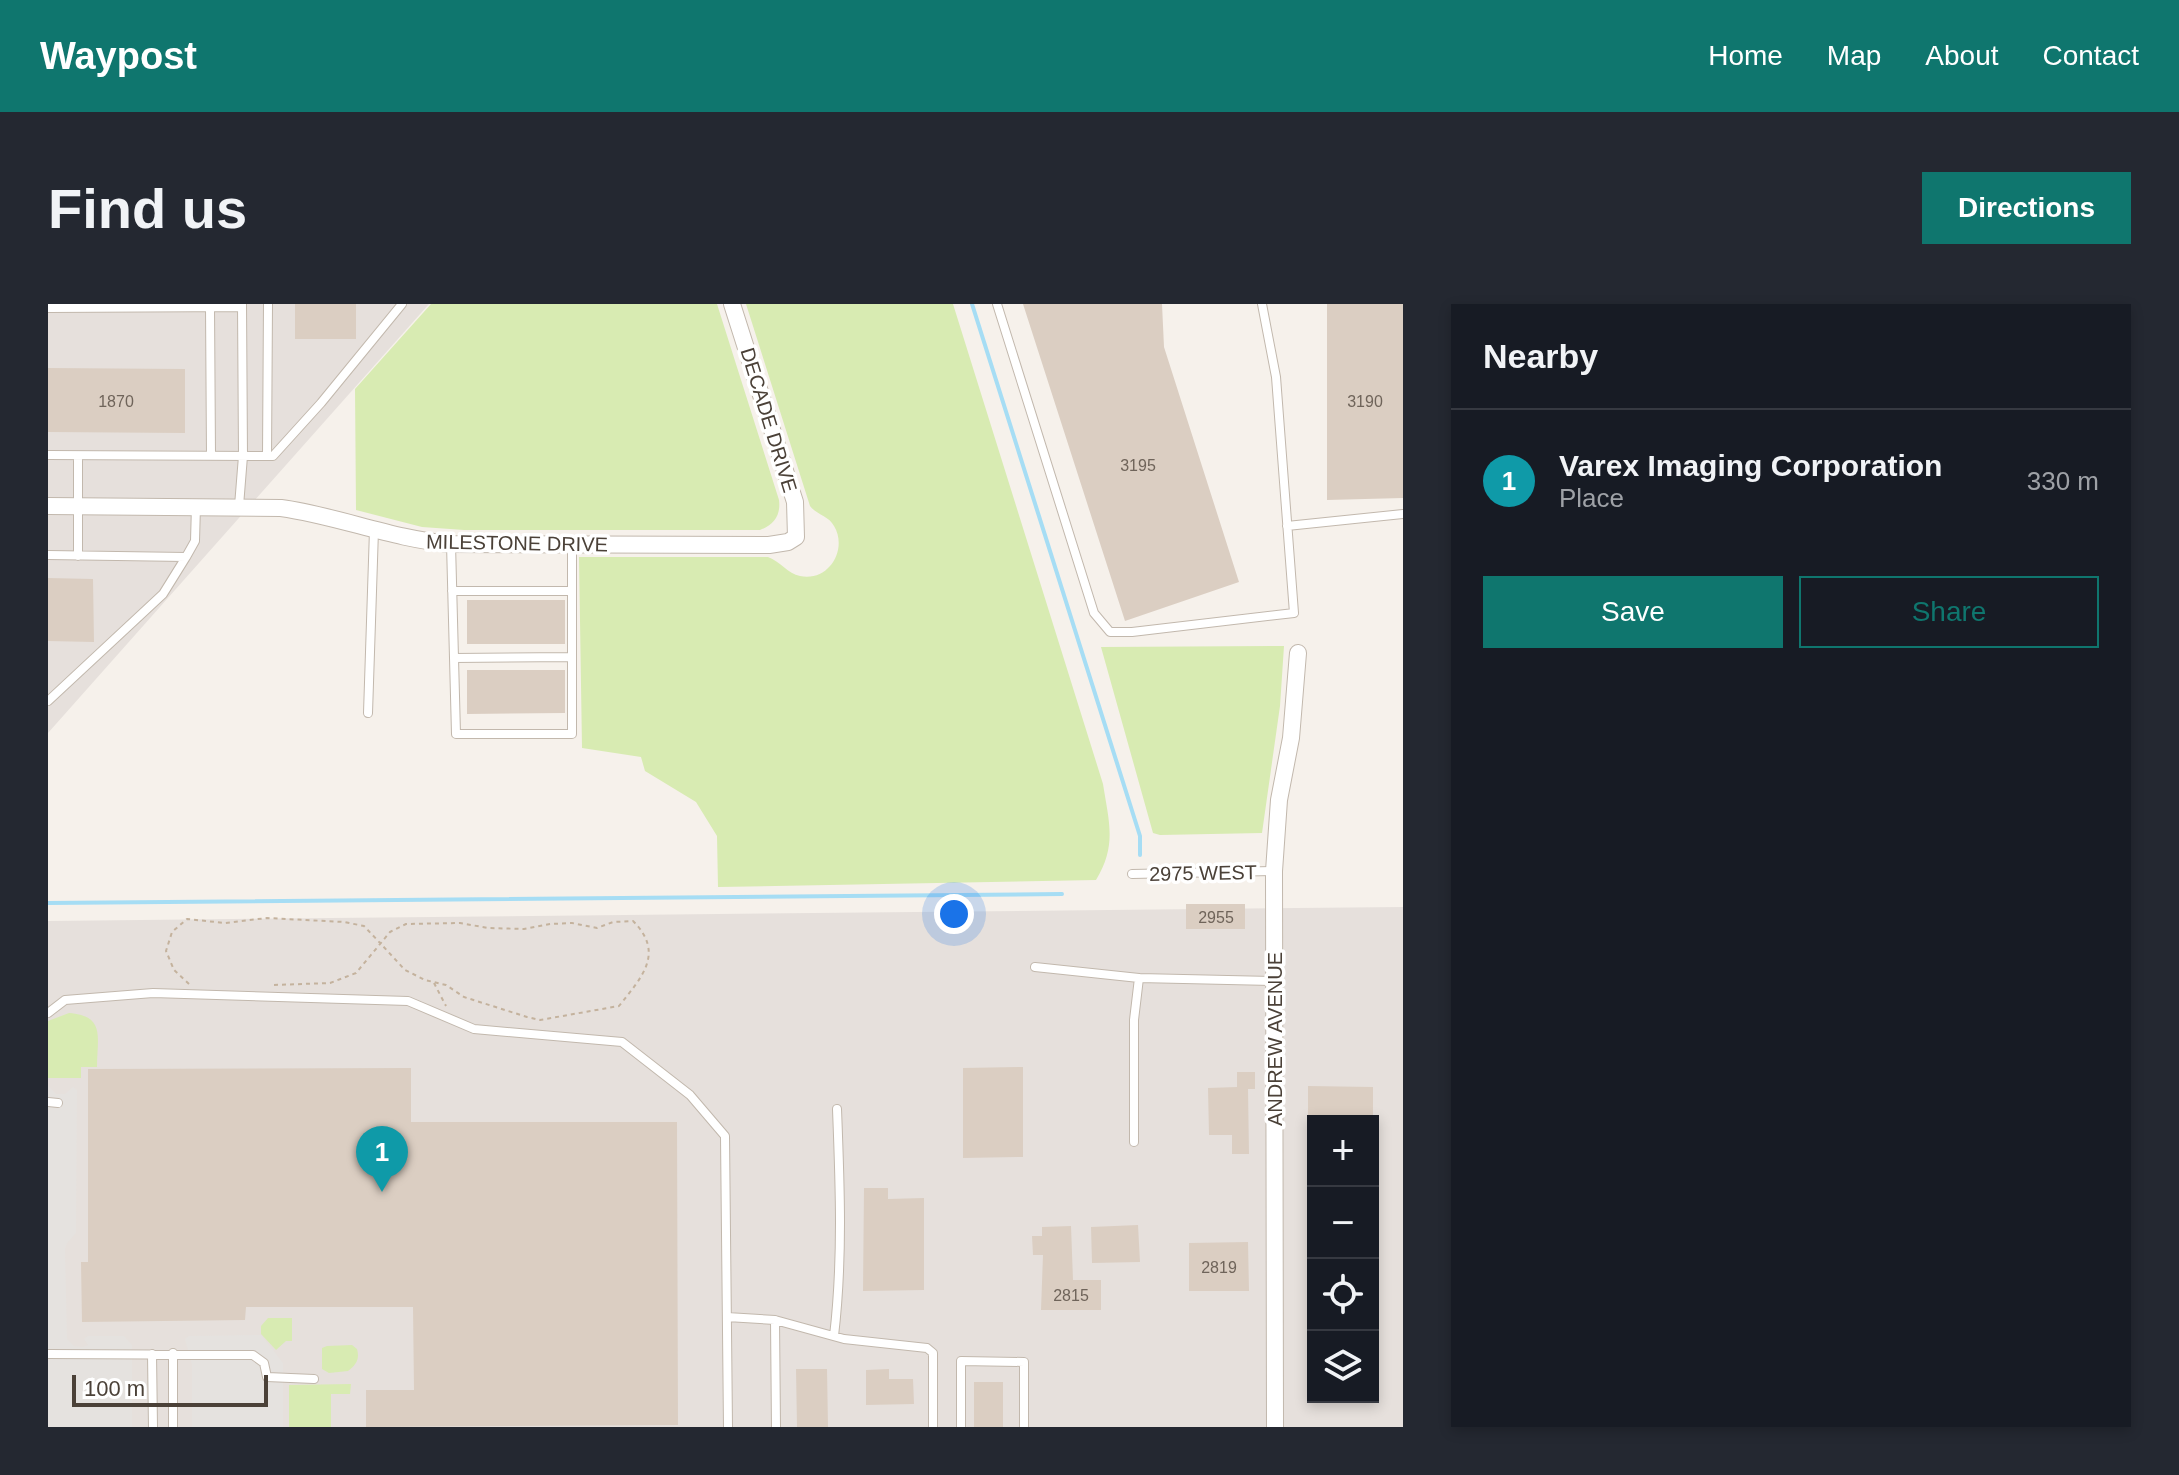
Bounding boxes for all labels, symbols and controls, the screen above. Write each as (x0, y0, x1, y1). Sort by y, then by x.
text: Waypost (40, 35, 197, 77)
text: Home (1708, 40, 1783, 71)
text: Map (1827, 40, 1881, 71)
text: About (1925, 40, 1999, 71)
text: Contact (2043, 40, 2139, 71)
button: Directions (1922, 172, 2131, 244)
text: Find us (48, 177, 247, 240)
text: Nearby (1483, 337, 1598, 375)
street label: DECADE DRIVE (737, 345, 801, 495)
house number: 1870 (98, 393, 134, 410)
house number: 3190 (1347, 393, 1383, 410)
text: Varex Imaging Corporation (1559, 449, 1942, 482)
house number: 3195 (1120, 457, 1156, 474)
text: 1 (1502, 466, 1516, 496)
text: 330 m (2027, 466, 2099, 496)
text: Place (1559, 483, 1624, 513)
street label: MILESTONE DRIVE (426, 530, 608, 556)
button: Save (1483, 576, 1783, 648)
button: Share (1799, 576, 2099, 648)
street label: 2975 WEST (1149, 861, 1257, 885)
your location (934, 894, 974, 934)
house number: 2955 (1198, 909, 1234, 926)
street label: ANDREW AVENUE (1264, 952, 1286, 1126)
map controls (1307, 1115, 1379, 1403)
button: + (1307, 1115, 1379, 1187)
pin: 1 (356, 1126, 408, 1192)
button: − (1307, 1187, 1379, 1259)
house number: 2819 (1201, 1259, 1237, 1276)
button: locate (1307, 1259, 1379, 1331)
house number: 2815 (1053, 1287, 1089, 1304)
button: layers (1307, 1331, 1379, 1403)
scale bar (72, 1371, 268, 1407)
text: 100 m (84, 1376, 145, 1401)

